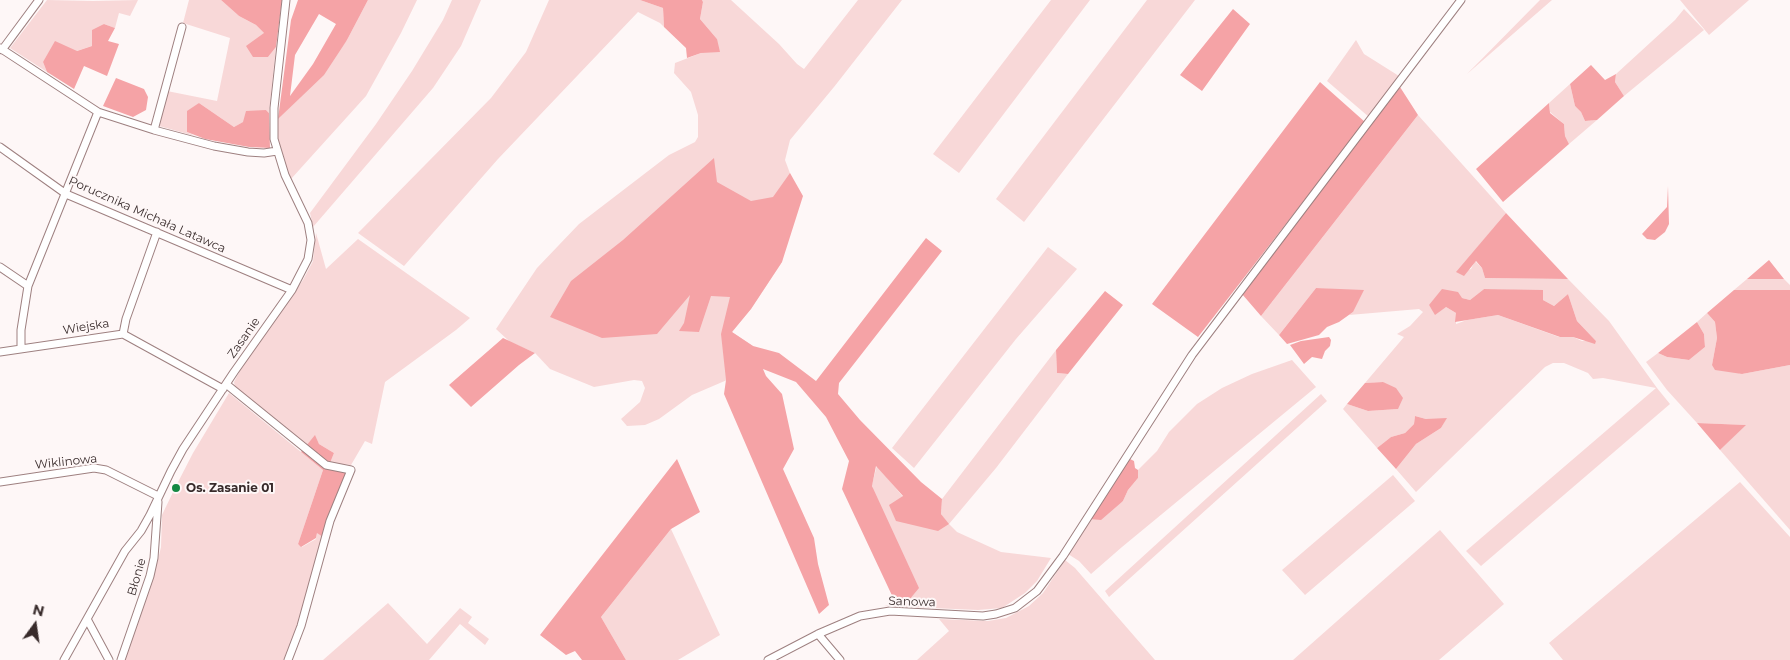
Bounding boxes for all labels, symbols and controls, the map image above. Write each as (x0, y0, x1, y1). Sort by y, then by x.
street label: Porucznika Michała Latawca (66, 174, 228, 256)
street label: Zasanie (225, 315, 263, 361)
street label: Wiejska (62, 316, 110, 338)
street label: Wiklinowa (34, 452, 98, 472)
place label: Os. Zasanie 01 (186, 481, 274, 495)
marker: Os. Zasanie 01 (170, 482, 182, 494)
street label: Błonie (125, 557, 149, 597)
street label: Sanowa (888, 594, 936, 610)
north arrow (10, 600, 60, 650)
text: N (31, 600, 46, 621)

